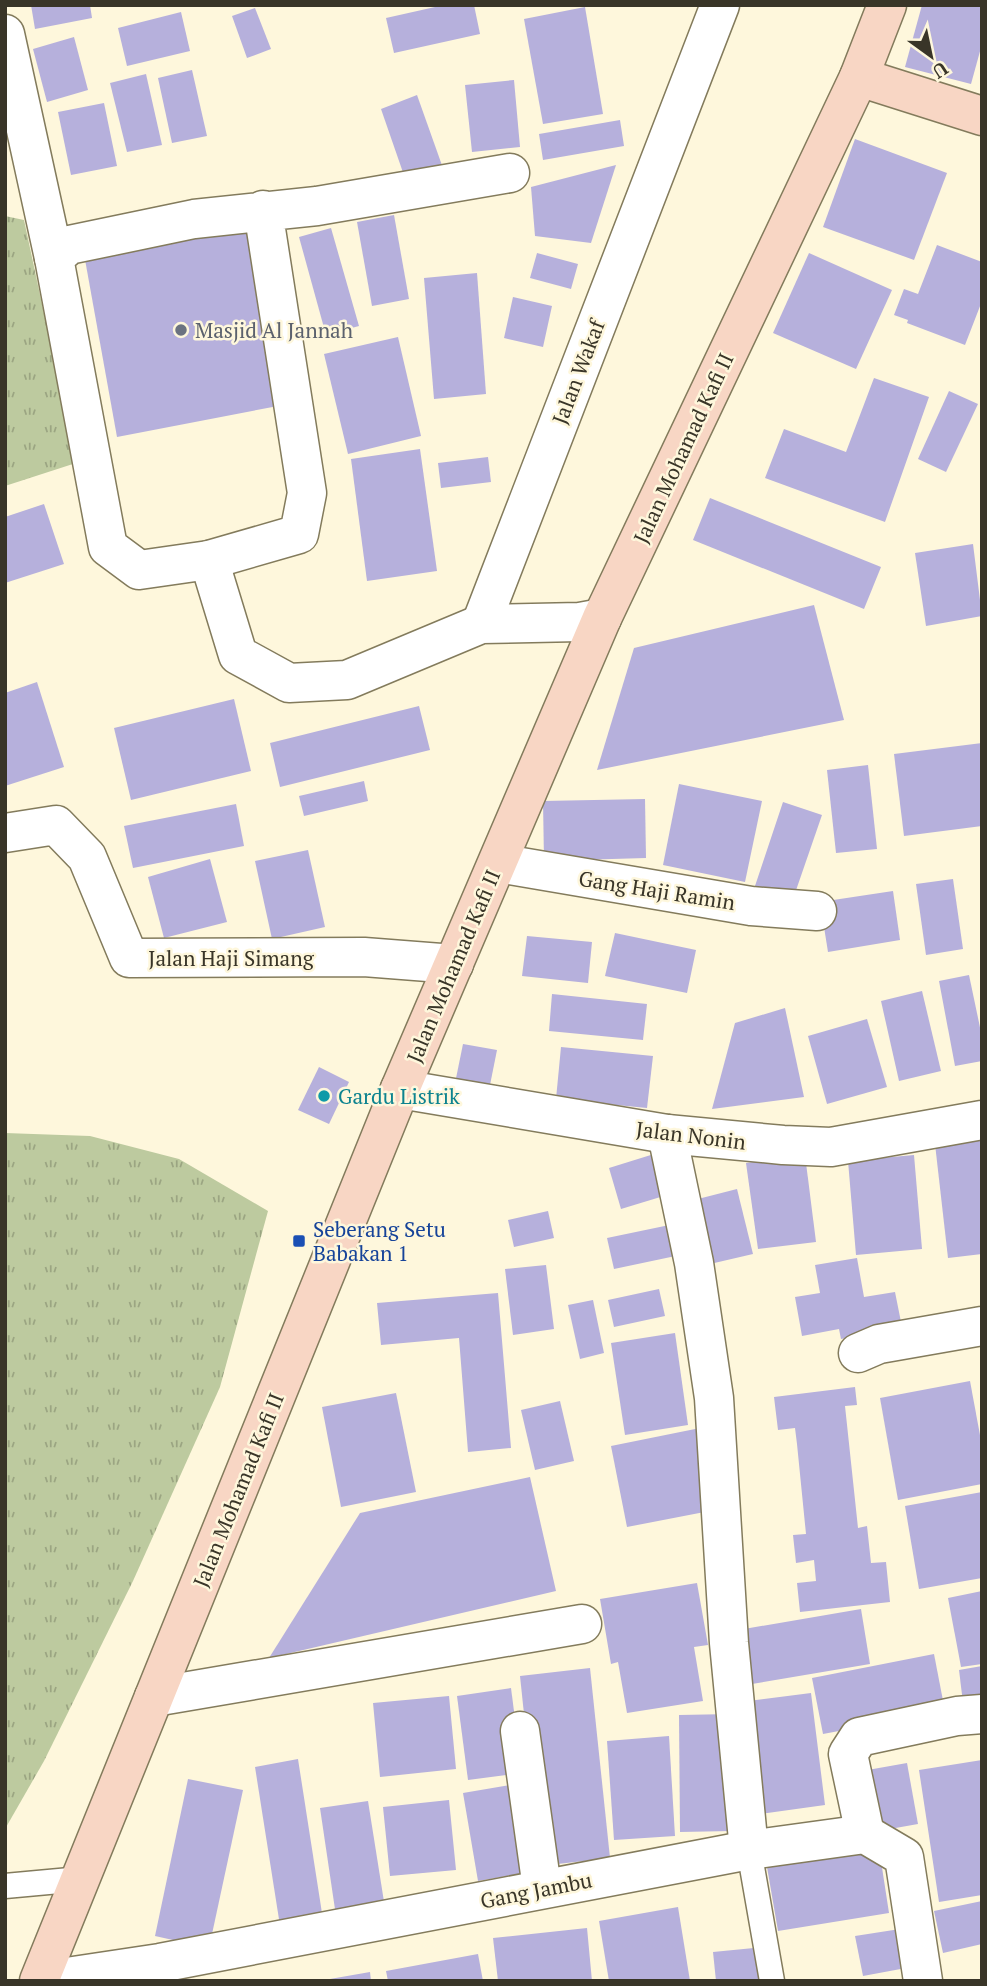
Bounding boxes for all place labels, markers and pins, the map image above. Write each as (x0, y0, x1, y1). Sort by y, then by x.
place label: Masjid Al Jannah (195, 316, 353, 344)
marker: Masjid Al Jannah (173, 322, 189, 338)
place label: Gardu Listrik (338, 1082, 460, 1110)
marker: Gardu Listrik (316, 1088, 332, 1104)
place label: Seberang Setu Babakan 1 (313, 1215, 446, 1267)
marker: Seberang Setu Babakan 1 (291, 1233, 307, 1249)

